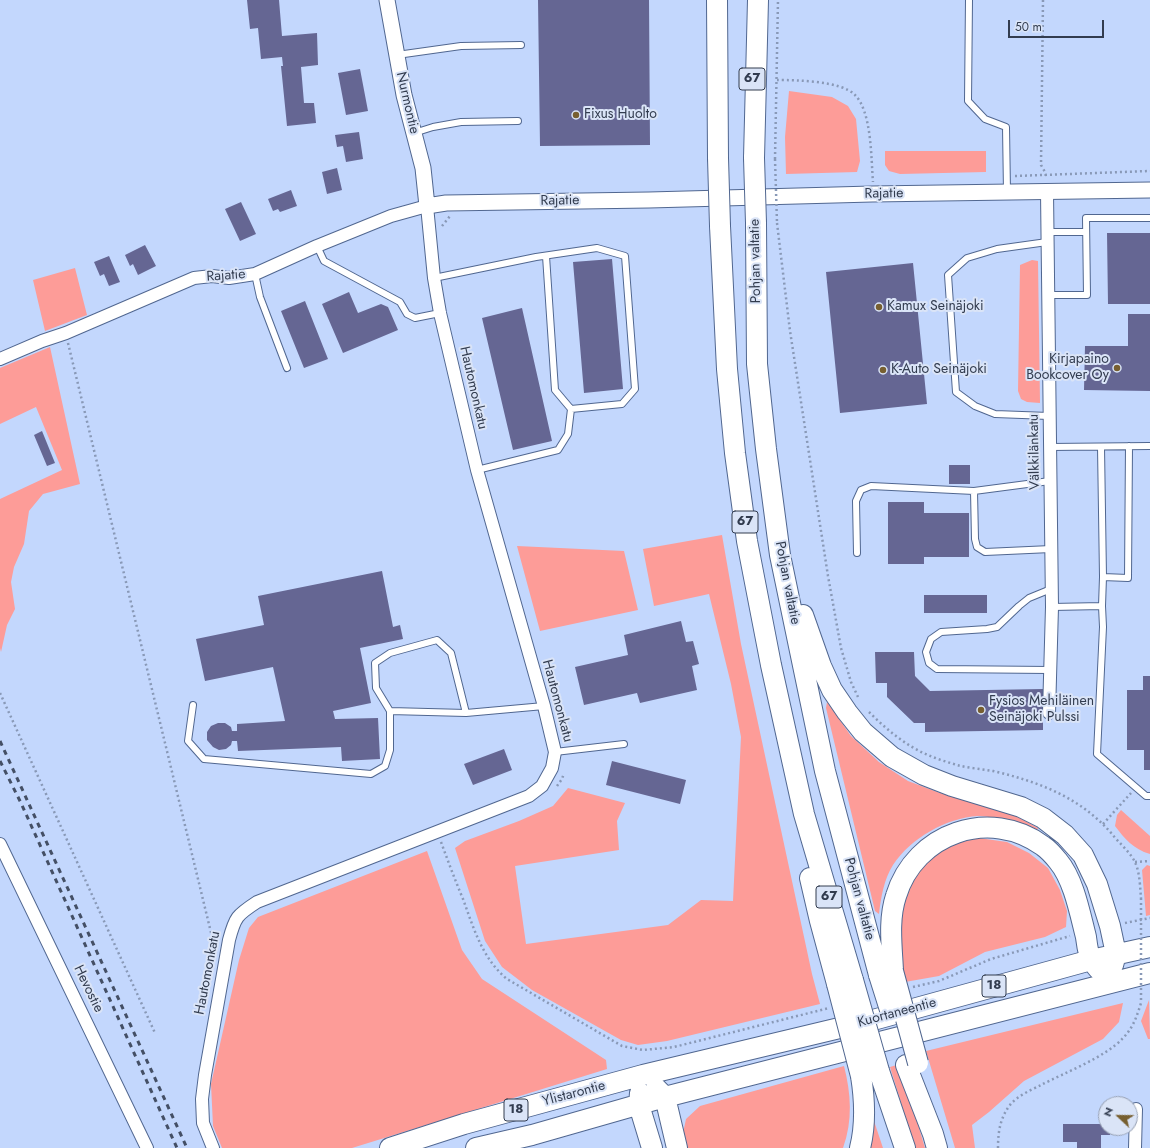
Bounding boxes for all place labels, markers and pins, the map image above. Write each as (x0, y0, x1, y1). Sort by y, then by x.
place label: Fixus Huolto (584, 107, 657, 123)
marker: Fixus Huolto (571, 110, 581, 120)
place label: Kamux Seinäjoki (887, 299, 984, 315)
marker: Kamux Seinäjoki (874, 302, 884, 312)
place label: Kirjapaino Bookcover Oy (1026, 352, 1109, 384)
place label: K-Auto Seinäjoki (891, 362, 987, 378)
marker: Kirjapaino Bookcover Oy (1112, 363, 1122, 373)
marker: K-Auto Seinäjoki (878, 365, 888, 375)
place label: Fysios Mehiläinen Seinäjoki Pulssi (989, 694, 1094, 726)
marker: Fysios Mehiläinen Seinäjoki Pulssi (976, 705, 986, 715)

